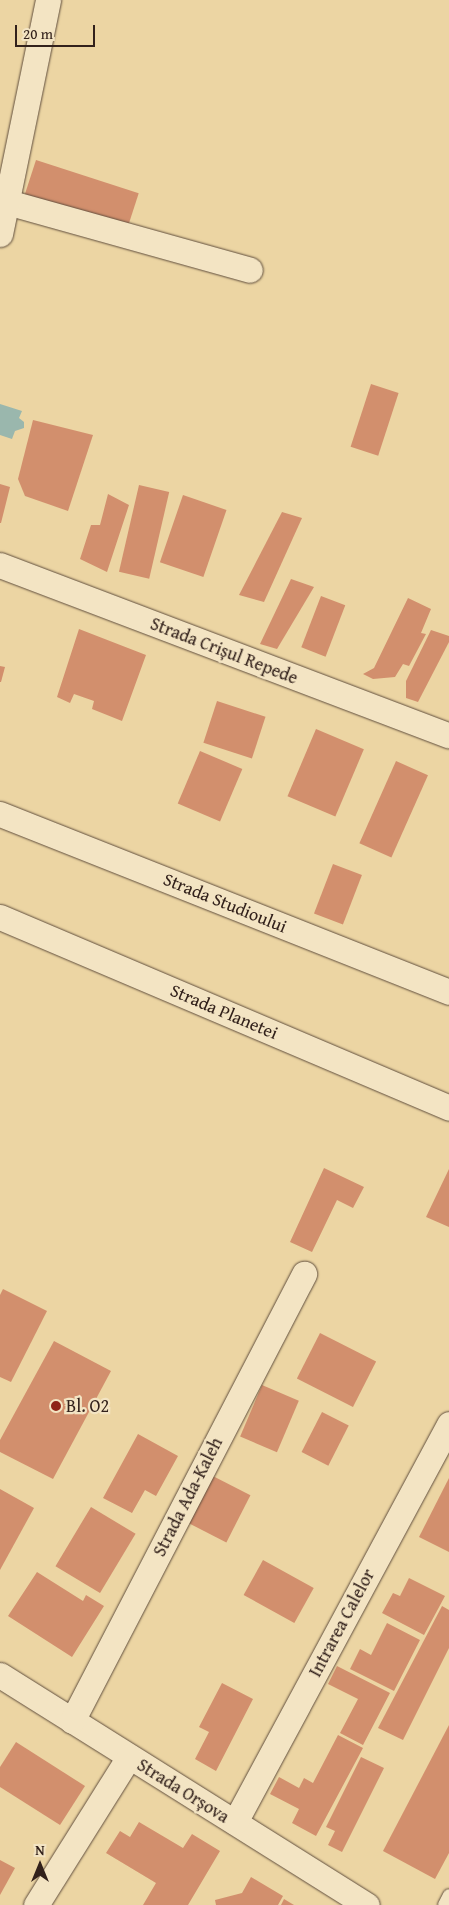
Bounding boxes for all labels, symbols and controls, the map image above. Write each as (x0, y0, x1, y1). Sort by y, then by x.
scale bar (18, 15, 98, 47)
text: 20 m (23, 23, 53, 44)
street label: Strada Crișul Repede (147, 613, 301, 689)
street label: Strada Studioului (160, 868, 290, 938)
street label: Strada Planetei (167, 980, 281, 1044)
place label: Bl. O2 (66, 1395, 109, 1417)
marker: Bl. O2 (50, 1400, 62, 1412)
street label: Strada Ada-Kaleh (149, 1434, 227, 1560)
street label: Intrarea Calelor (304, 1565, 380, 1681)
street label: Strada Orșova (133, 1754, 233, 1828)
north arrow (15, 1840, 65, 1890)
text: N (35, 1840, 45, 1860)

